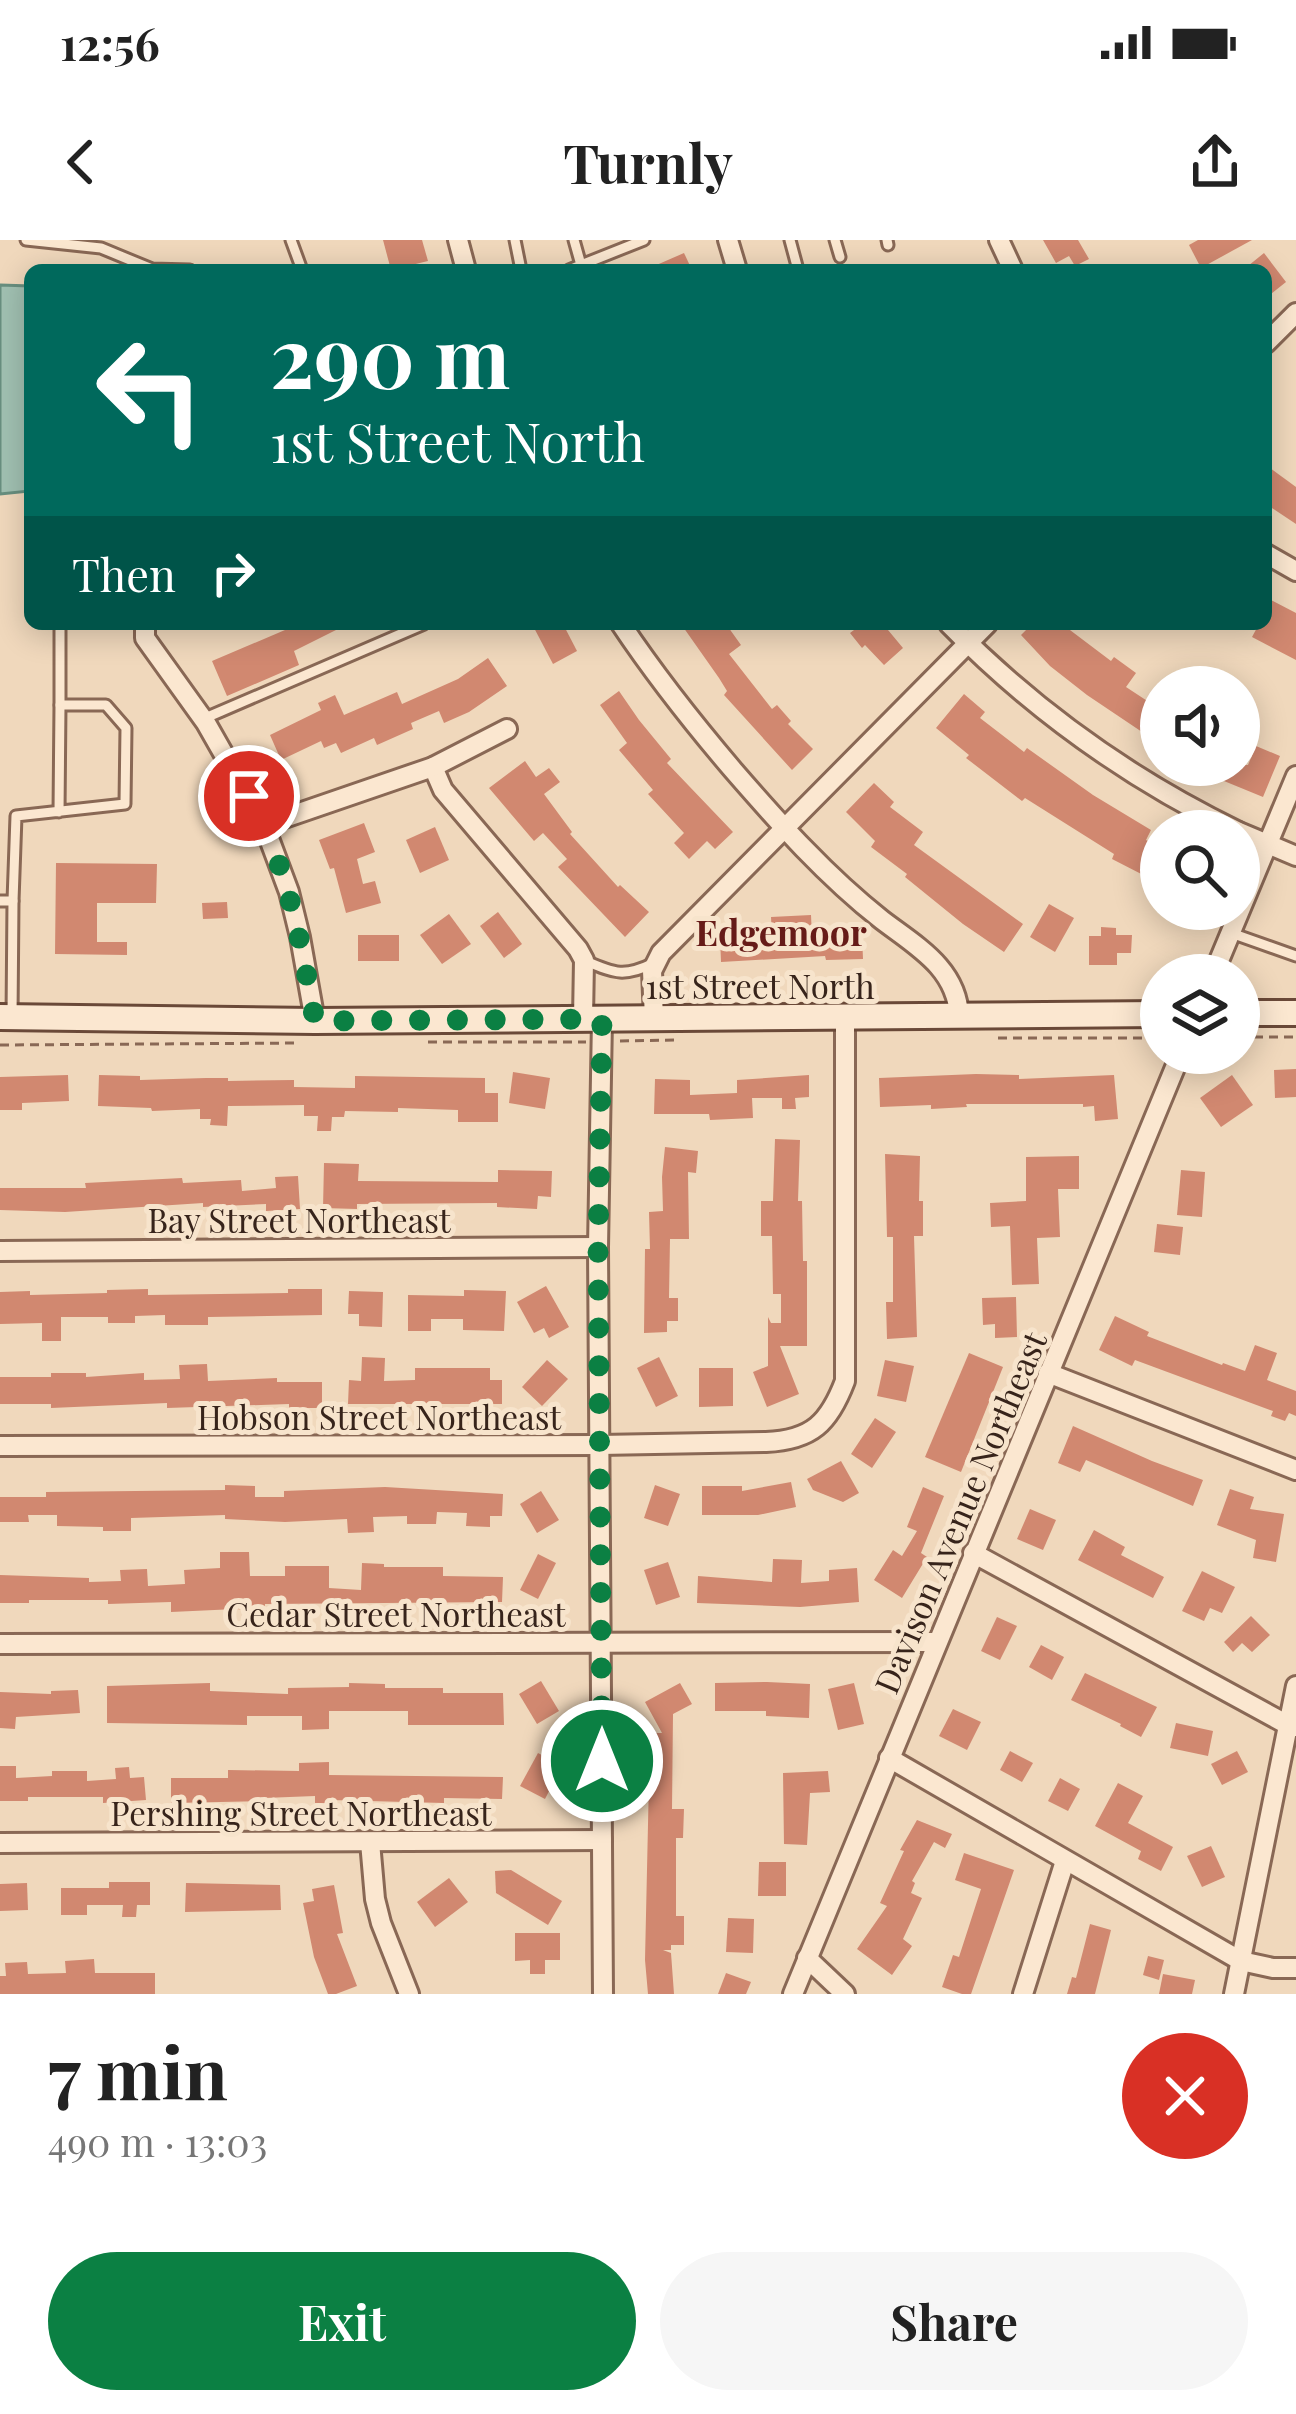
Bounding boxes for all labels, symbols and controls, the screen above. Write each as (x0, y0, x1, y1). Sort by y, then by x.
text: 12:56 (60, 12, 160, 72)
text: Turnly (563, 126, 733, 198)
icon: back (48, 129, 114, 195)
icon: share (1182, 129, 1248, 195)
text: 290 m (270, 298, 510, 410)
icon: left (72, 312, 228, 468)
text: 1st Street North (270, 405, 645, 477)
icon: right (200, 540, 266, 606)
text: Then (72, 543, 176, 603)
map controls (1140, 666, 1260, 1074)
button: sound (1140, 666, 1260, 786)
pin (198, 745, 300, 847)
icon: arrive (216, 763, 282, 829)
button: search (1140, 810, 1260, 930)
district label: Edgemoor (695, 907, 867, 955)
button: layers (1140, 954, 1260, 1074)
street label: 1st Street North (645, 963, 875, 1007)
street label: Bay Street Northeast (147, 1197, 452, 1241)
street label: Davison Avenue Northeast (863, 1323, 1056, 1699)
street label: Hobson Street Northeast (197, 1394, 562, 1438)
street label: Cedar Street Northeast (226, 1591, 567, 1635)
position arrow (539, 1698, 665, 1824)
street label: Pershing Street Northeast (110, 1790, 493, 1834)
text: 7 min (48, 2022, 228, 2118)
button: close (1122, 2033, 1248, 2159)
text: 490 m · 13:03 (48, 2115, 267, 2167)
button: Exit (48, 2252, 636, 2390)
button: Share (660, 2252, 1248, 2390)

